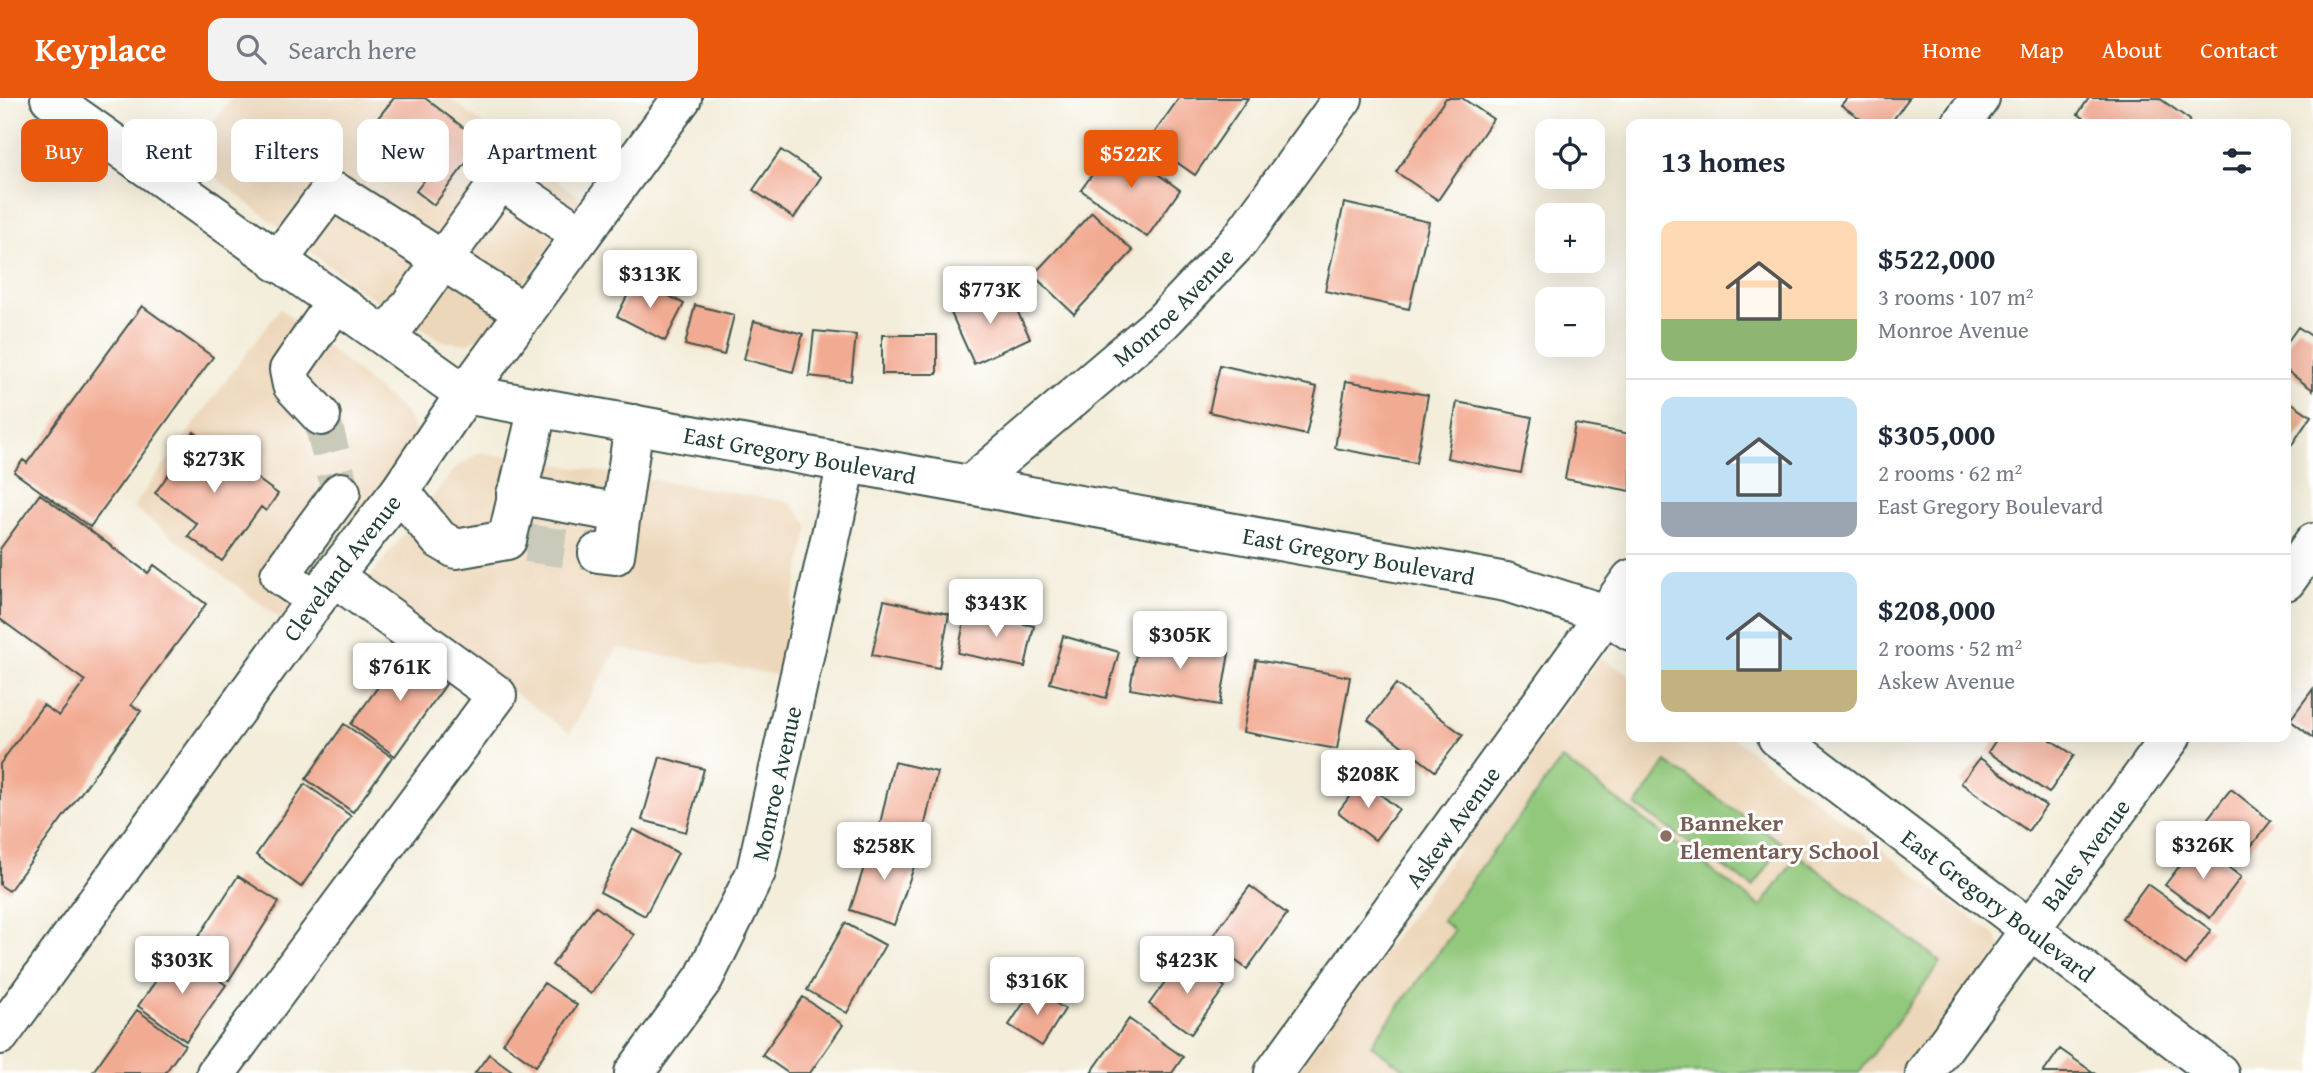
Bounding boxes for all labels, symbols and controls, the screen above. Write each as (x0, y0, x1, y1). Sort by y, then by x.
search box (208, 18, 698, 81)
text: Keyplace (35, 25, 166, 73)
icon: search (232, 30, 270, 68)
text: Search here (288, 30, 417, 69)
text: Home (1923, 32, 1982, 67)
text: Map (2020, 32, 2064, 67)
text: About (2102, 32, 2162, 67)
text: Contact (2200, 32, 2278, 67)
chip: Buy (21, 119, 108, 182)
chip: Rent (122, 119, 217, 182)
chip: Filters (231, 119, 343, 182)
chip: New (357, 119, 449, 182)
chip: Apartment (463, 119, 621, 182)
map controls (1535, 119, 1605, 357)
button: locate (1535, 119, 1605, 189)
pin: $522K (1082, 130, 1180, 190)
text: $522K (1100, 136, 1162, 169)
text: 13 homes (1661, 139, 1786, 183)
icon: filters (2218, 142, 2256, 180)
button: + (1535, 203, 1605, 273)
text: $522,000 (1878, 236, 1995, 280)
street label: Monroe Avenue (1104, 240, 1241, 375)
icon: home (1717, 249, 1801, 333)
pin: $313K (601, 250, 699, 310)
text: $313K (619, 256, 681, 289)
pin: $773K (941, 266, 1039, 326)
text: $773K (959, 272, 1021, 305)
text: 3 rooms · 107 m² (1878, 280, 2033, 313)
button: − (1535, 287, 1605, 357)
text: Monroe Avenue (1878, 313, 2029, 346)
text: $305,000 (1878, 412, 1995, 456)
street label: East Gregory Boulevard (681, 416, 919, 493)
icon: home (1717, 425, 1801, 509)
pin: $273K (165, 436, 263, 495)
text: $273K (183, 441, 245, 474)
text: 2 rooms · 62 m² (1878, 456, 2022, 489)
street label: Cleveland Avenue (274, 486, 409, 648)
text: East Gregory Boulevard (1878, 489, 2103, 522)
street label: East Gregory Boulevard (1240, 517, 1478, 594)
pin: $343K (947, 580, 1045, 639)
text: $343K (965, 585, 1027, 618)
text: $208,000 (1878, 587, 1995, 631)
icon: home (1717, 600, 1801, 684)
pin: $305K (1131, 612, 1229, 671)
text: $305K (1149, 617, 1211, 650)
text: 2 rooms · 52 m² (1878, 631, 2022, 664)
pin: $761K (351, 644, 449, 703)
text: $761K (369, 649, 431, 682)
text: Askew Avenue (1878, 664, 2015, 697)
street label: Monroe Avenue (742, 703, 810, 864)
pin: $208K (1319, 750, 1417, 810)
text: $208K (1337, 756, 1399, 789)
street label: Askew Avenue (1396, 758, 1508, 895)
street label: Bales Avenue (2032, 791, 2138, 918)
place label: Banneker Elementary School (1680, 805, 1880, 868)
street label: East Gregory Boulevard (1894, 820, 2103, 990)
pin: $258K (835, 822, 933, 882)
pin: $326K (2154, 822, 2252, 881)
text: $326K (2172, 827, 2234, 860)
text: $258K (853, 828, 915, 861)
marker: Banneker Elementary School (1658, 828, 1674, 844)
pin: $303K (133, 936, 231, 996)
pin: $423K (1138, 936, 1236, 996)
text: $303K (151, 942, 213, 975)
text: $423K (1156, 942, 1218, 975)
pin: $316K (988, 958, 1086, 1017)
text: $316K (1006, 963, 1068, 996)

